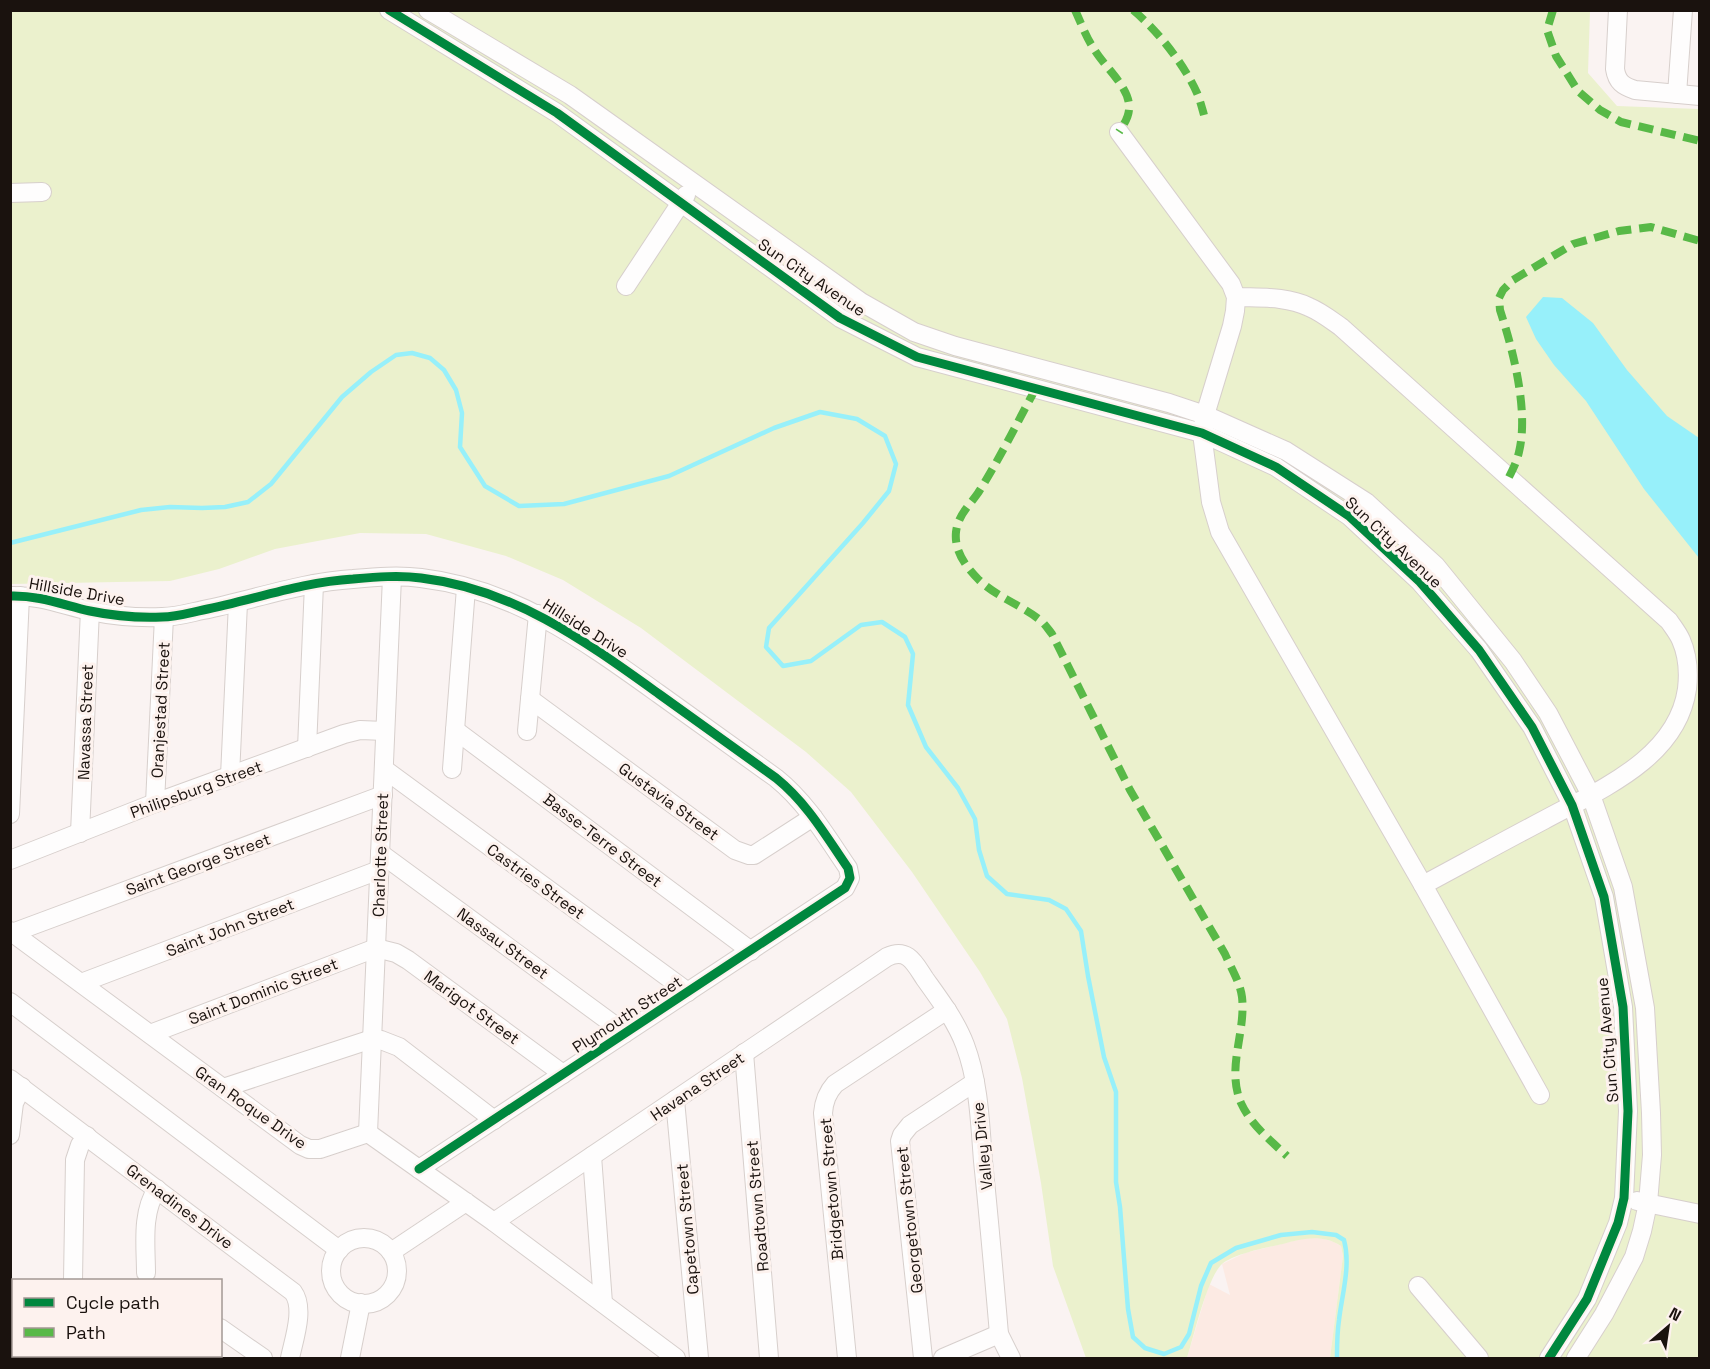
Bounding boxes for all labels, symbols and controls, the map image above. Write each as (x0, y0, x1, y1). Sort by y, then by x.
street label: Sun City Avenue (754, 234, 870, 321)
street label: Sun City Avenue (1341, 492, 1447, 593)
street label: Hillside Drive (27, 573, 126, 610)
street label: Hillside Drive (539, 594, 632, 663)
street label: Oranjestad Street (146, 641, 175, 779)
street label: Navassa Street (73, 664, 98, 780)
street label: Philipsburg Street (127, 756, 265, 823)
street label: Gustavia Street (614, 758, 723, 845)
street label: Basse-Terre Street (539, 789, 666, 892)
street label: Charlotte Street (368, 793, 393, 917)
street label: Saint George Street (123, 829, 273, 900)
street label: Castries Street (483, 839, 589, 924)
street label: Saint John Street (163, 893, 297, 962)
street label: Nassau Street (453, 903, 553, 984)
street label: Saint Dominic Street (185, 953, 341, 1030)
street label: Marigot Street (420, 966, 524, 1049)
street label: Plymouth Street (568, 971, 686, 1058)
street label: Sun City Avenue (1592, 977, 1623, 1103)
street label: Havana Street (646, 1047, 748, 1126)
street label: Gran Roque Drive (191, 1061, 311, 1154)
street label: Valley Drive (967, 1101, 998, 1191)
street label: Bridgetown Street (815, 1117, 848, 1261)
street label: Roadtown Street (741, 1139, 774, 1272)
street label: Georgetown Street (891, 1145, 928, 1294)
street label: Grenadines Drive (122, 1159, 238, 1254)
street label: Capetown Street (671, 1163, 704, 1295)
legend (12, 1279, 222, 1357)
text: Cycle path (66, 1291, 160, 1314)
north arrow (1638, 1297, 1698, 1357)
text: N (1665, 1303, 1685, 1326)
text: Path (66, 1321, 106, 1344)

